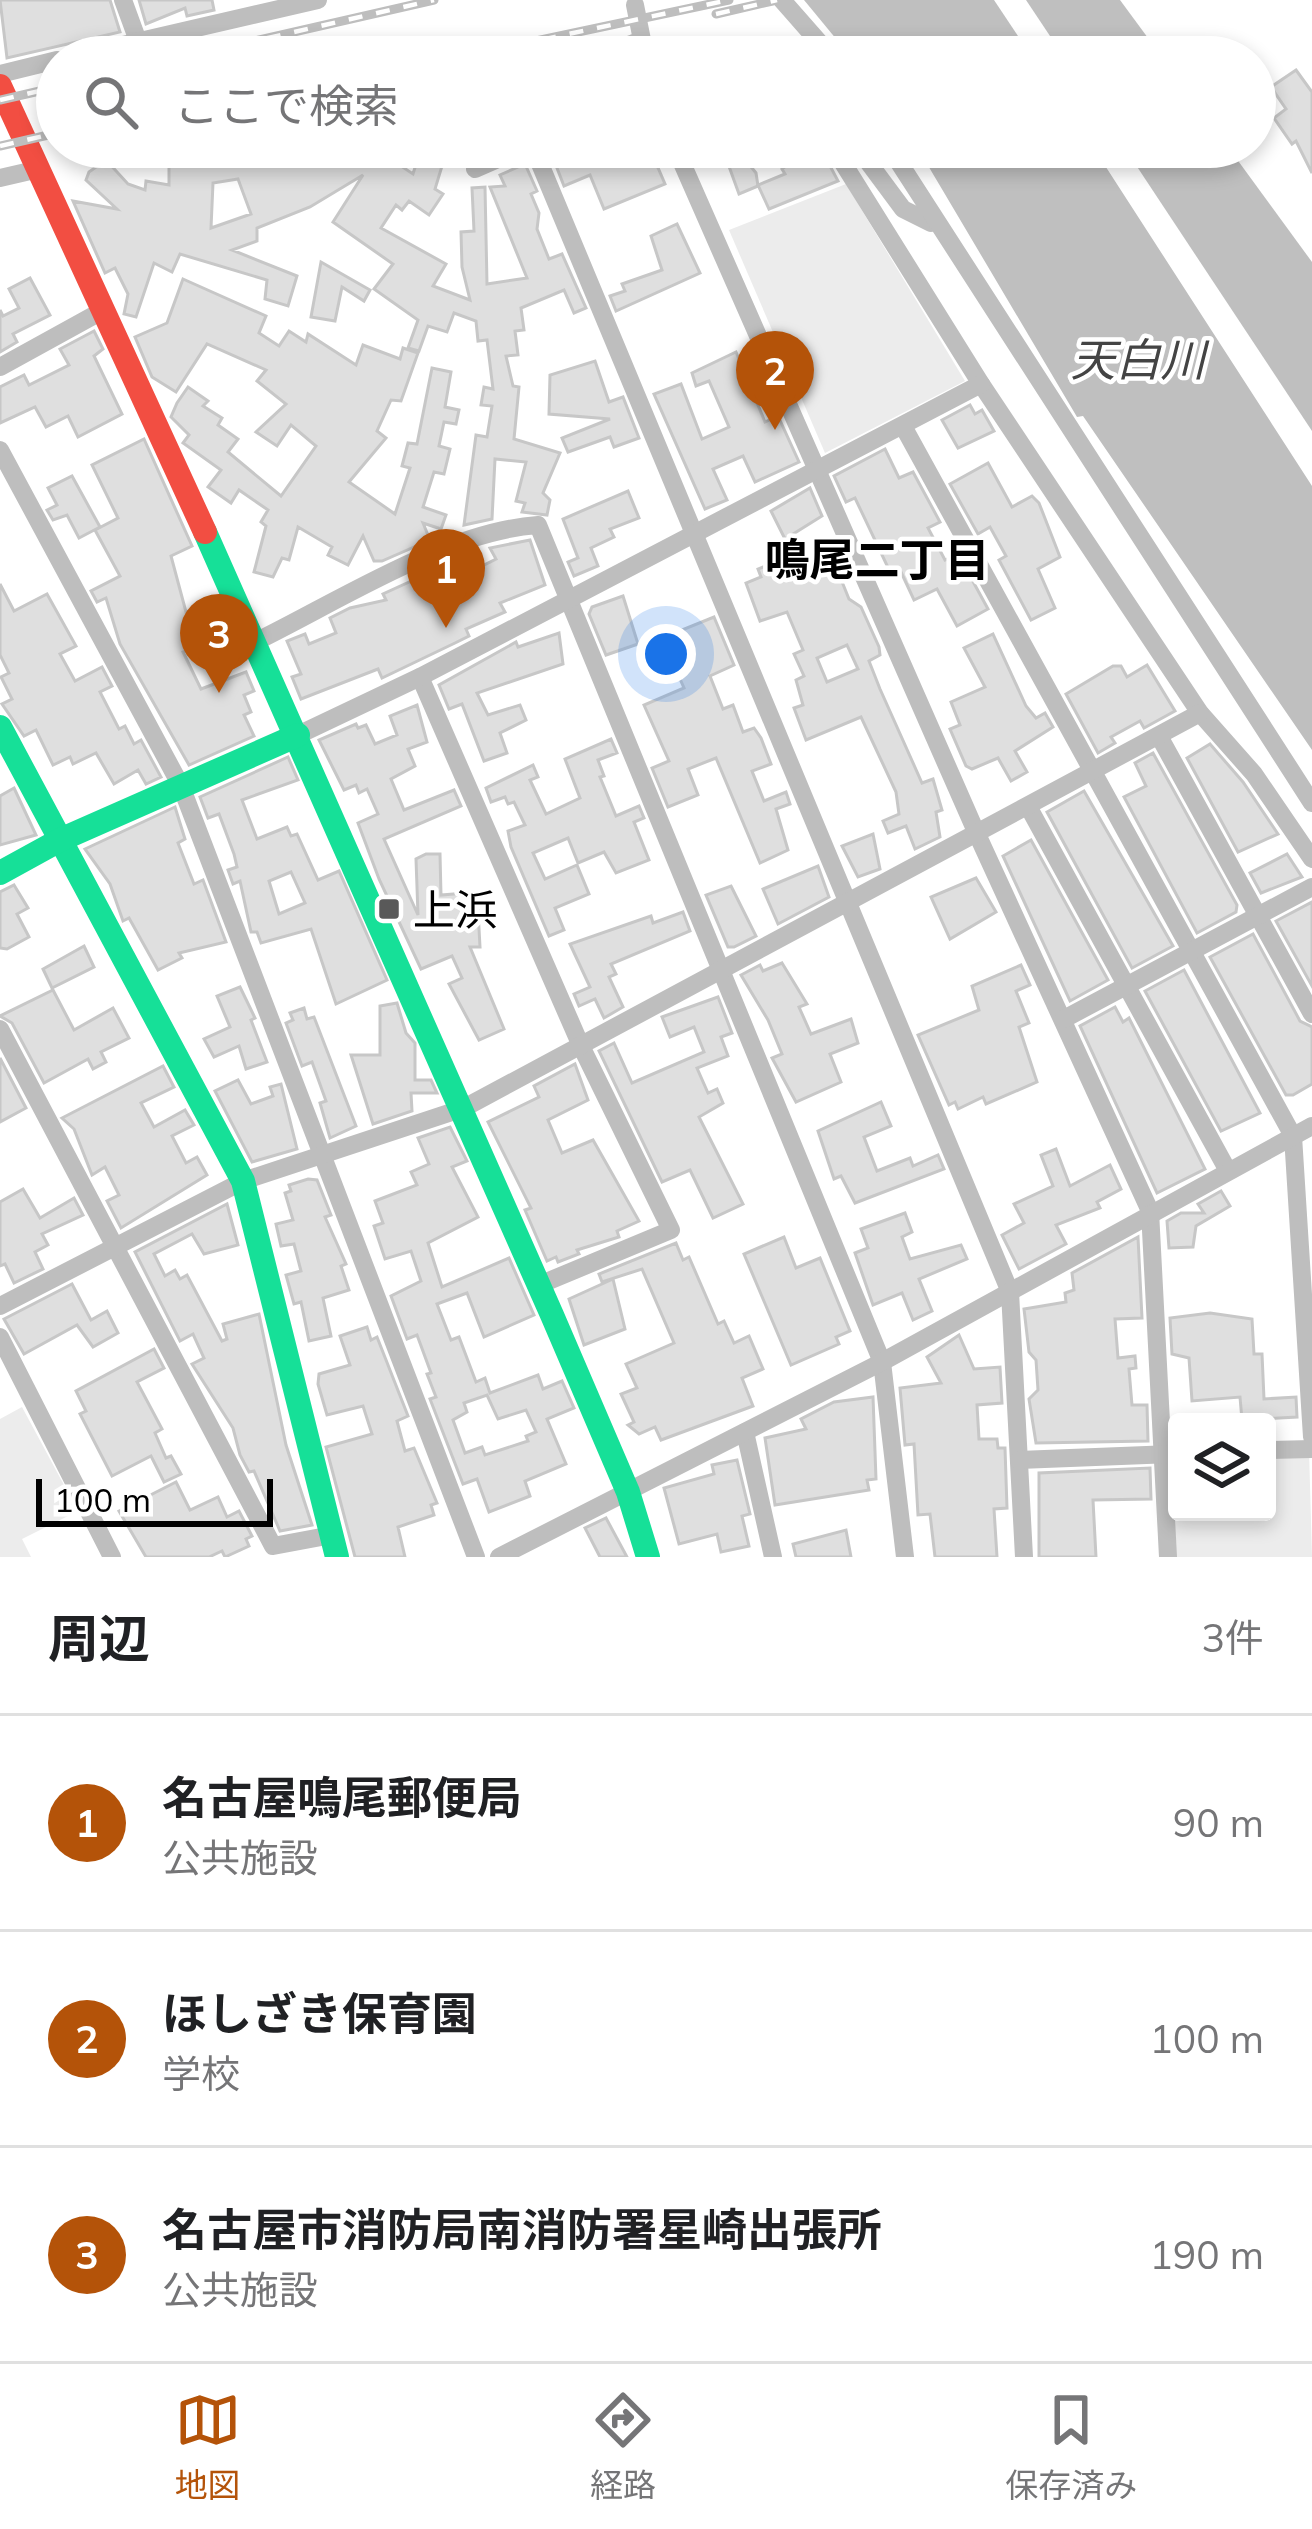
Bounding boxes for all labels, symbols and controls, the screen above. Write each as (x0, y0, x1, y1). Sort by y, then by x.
search box (36, 36, 1276, 168)
icon: search (78, 69, 144, 135)
text: ここで検索 (174, 77, 399, 133)
pin: 2 (736, 331, 814, 430)
water label: 天白川 (1070, 331, 1209, 387)
pin: 1 (407, 529, 485, 628)
district label: 鳴尾二丁目 (764, 531, 990, 587)
pin: 3 (180, 594, 258, 693)
your location (636, 624, 696, 684)
place label: 上浜 (413, 883, 497, 936)
marker: 上浜 (376, 896, 402, 922)
map controls (1168, 1413, 1276, 1521)
button: layers (1168, 1413, 1276, 1521)
scale bar (36, 1473, 273, 1526)
text: 100 m (54, 1479, 151, 1520)
text: 周辺 (48, 1606, 150, 1670)
text: 3件 (1202, 1613, 1264, 1662)
text: 名古屋鳴尾郵便局 (162, 1769, 522, 1825)
text: 1 (75, 1798, 99, 1847)
text: 90 m (1173, 1798, 1264, 1847)
text: 公共施設 (162, 1833, 318, 1882)
text: ほしざき保育園 (162, 1985, 477, 2041)
text: 2 (75, 2014, 99, 2063)
text: 100 m (1149, 2014, 1264, 2063)
text: 学校 (162, 2049, 240, 2098)
text: 名古屋市消防局南消防署星崎出張所 (162, 2201, 882, 2257)
text: 3 (75, 2230, 99, 2279)
text: 190 m (1149, 2230, 1264, 2279)
text: 公共施設 (162, 2265, 318, 2314)
tab: 地図 (175, 2387, 241, 2507)
tab: 経路 (590, 2387, 656, 2507)
tab: 保存済み (1005, 2387, 1137, 2507)

